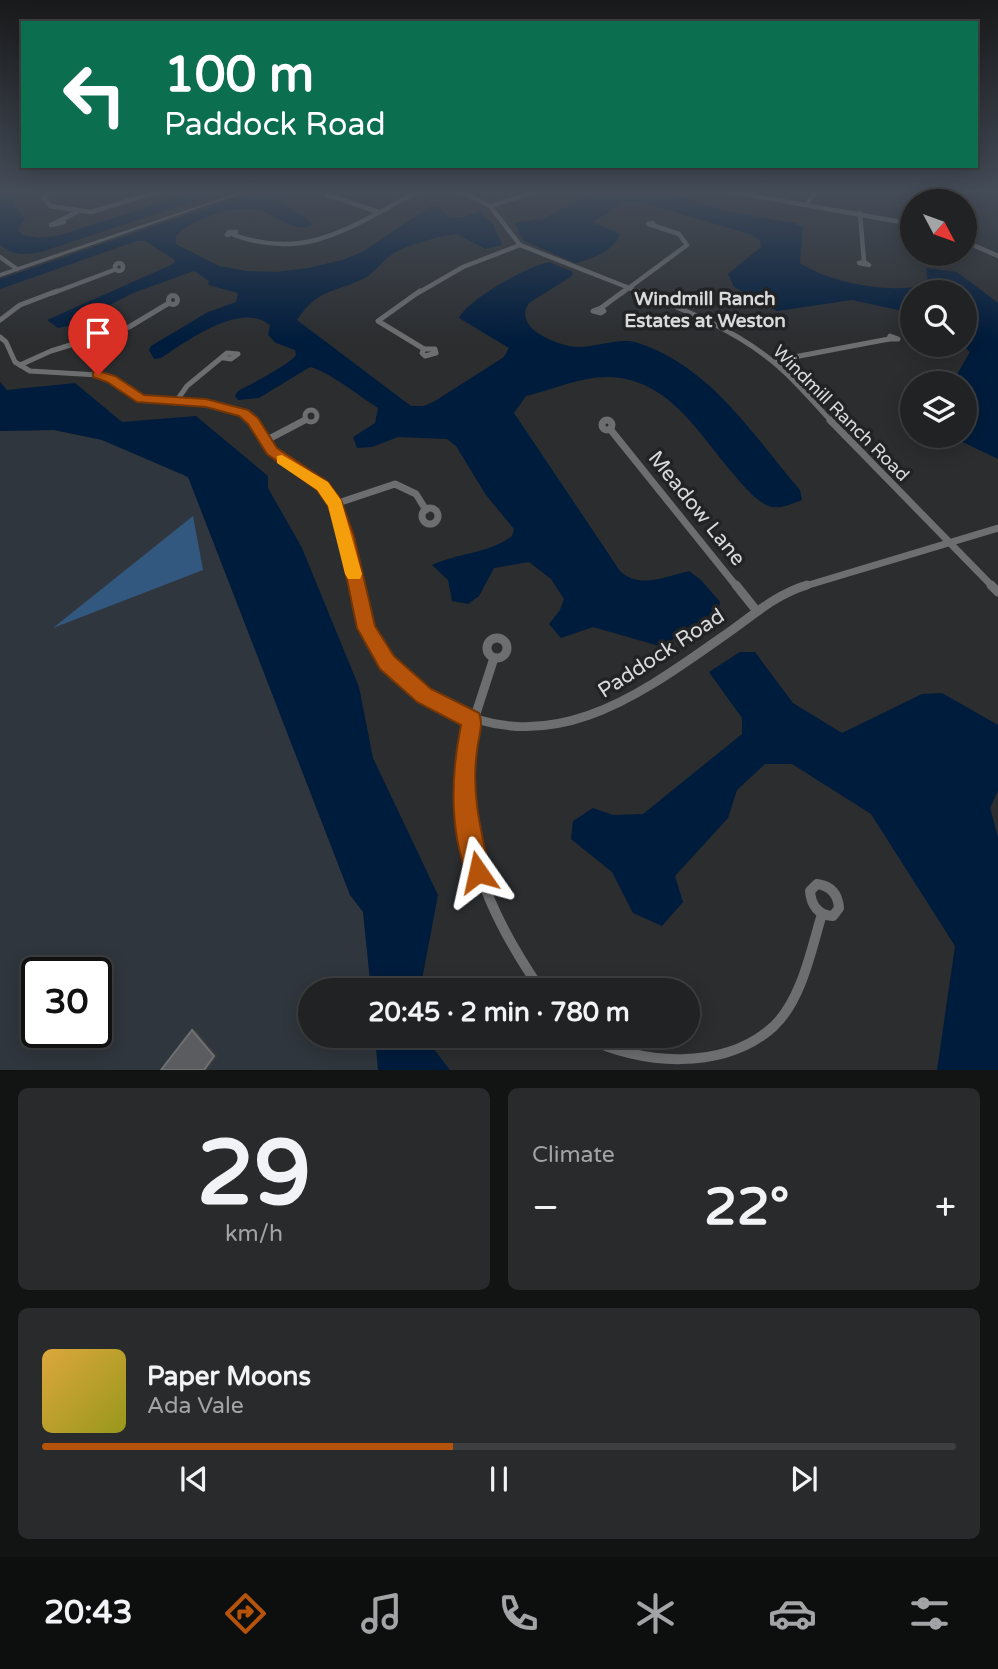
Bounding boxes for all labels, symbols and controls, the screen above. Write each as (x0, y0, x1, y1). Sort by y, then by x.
text: 100 m (164, 46, 314, 105)
icon: left (49, 49, 140, 140)
text: Paddock Road (164, 106, 386, 144)
north arrow (900, 189, 976, 266)
map controls (900, 189, 977, 448)
button: search (900, 280, 977, 357)
district label: Windmill Ranch Estates at Weston (624, 288, 786, 332)
pin (68, 303, 128, 375)
icon: arrive (79, 314, 117, 352)
street label: Windmill Ranch Road (768, 340, 914, 486)
button: layers (900, 371, 977, 448)
street label: Meadow Lane (643, 446, 751, 571)
street label: Paddock Road (593, 603, 729, 704)
position arrow (441, 835, 515, 909)
speed limit sign: 30 (21, 957, 112, 1048)
text: 20:45 · 2 min · 780 m (368, 997, 630, 1028)
text: 29 (197, 1119, 311, 1229)
text: Climate (532, 1141, 615, 1169)
text: 22° (704, 1176, 789, 1239)
text: − (532, 1185, 559, 1231)
text: + (935, 1185, 956, 1231)
text: km/h (225, 1220, 283, 1248)
text: Paper Moons (147, 1361, 311, 1392)
text: Ada Vale (147, 1392, 244, 1420)
icon: previous (175, 1460, 213, 1498)
icon: pause (480, 1460, 518, 1498)
icon: next (785, 1460, 823, 1498)
icon: directions (221, 1589, 270, 1638)
icon: music (357, 1589, 406, 1638)
icon: phone (494, 1589, 543, 1638)
icon: climate (631, 1589, 680, 1638)
icon: car (768, 1589, 817, 1638)
icon: filters (905, 1589, 954, 1638)
text: 20:43 (44, 1594, 133, 1632)

